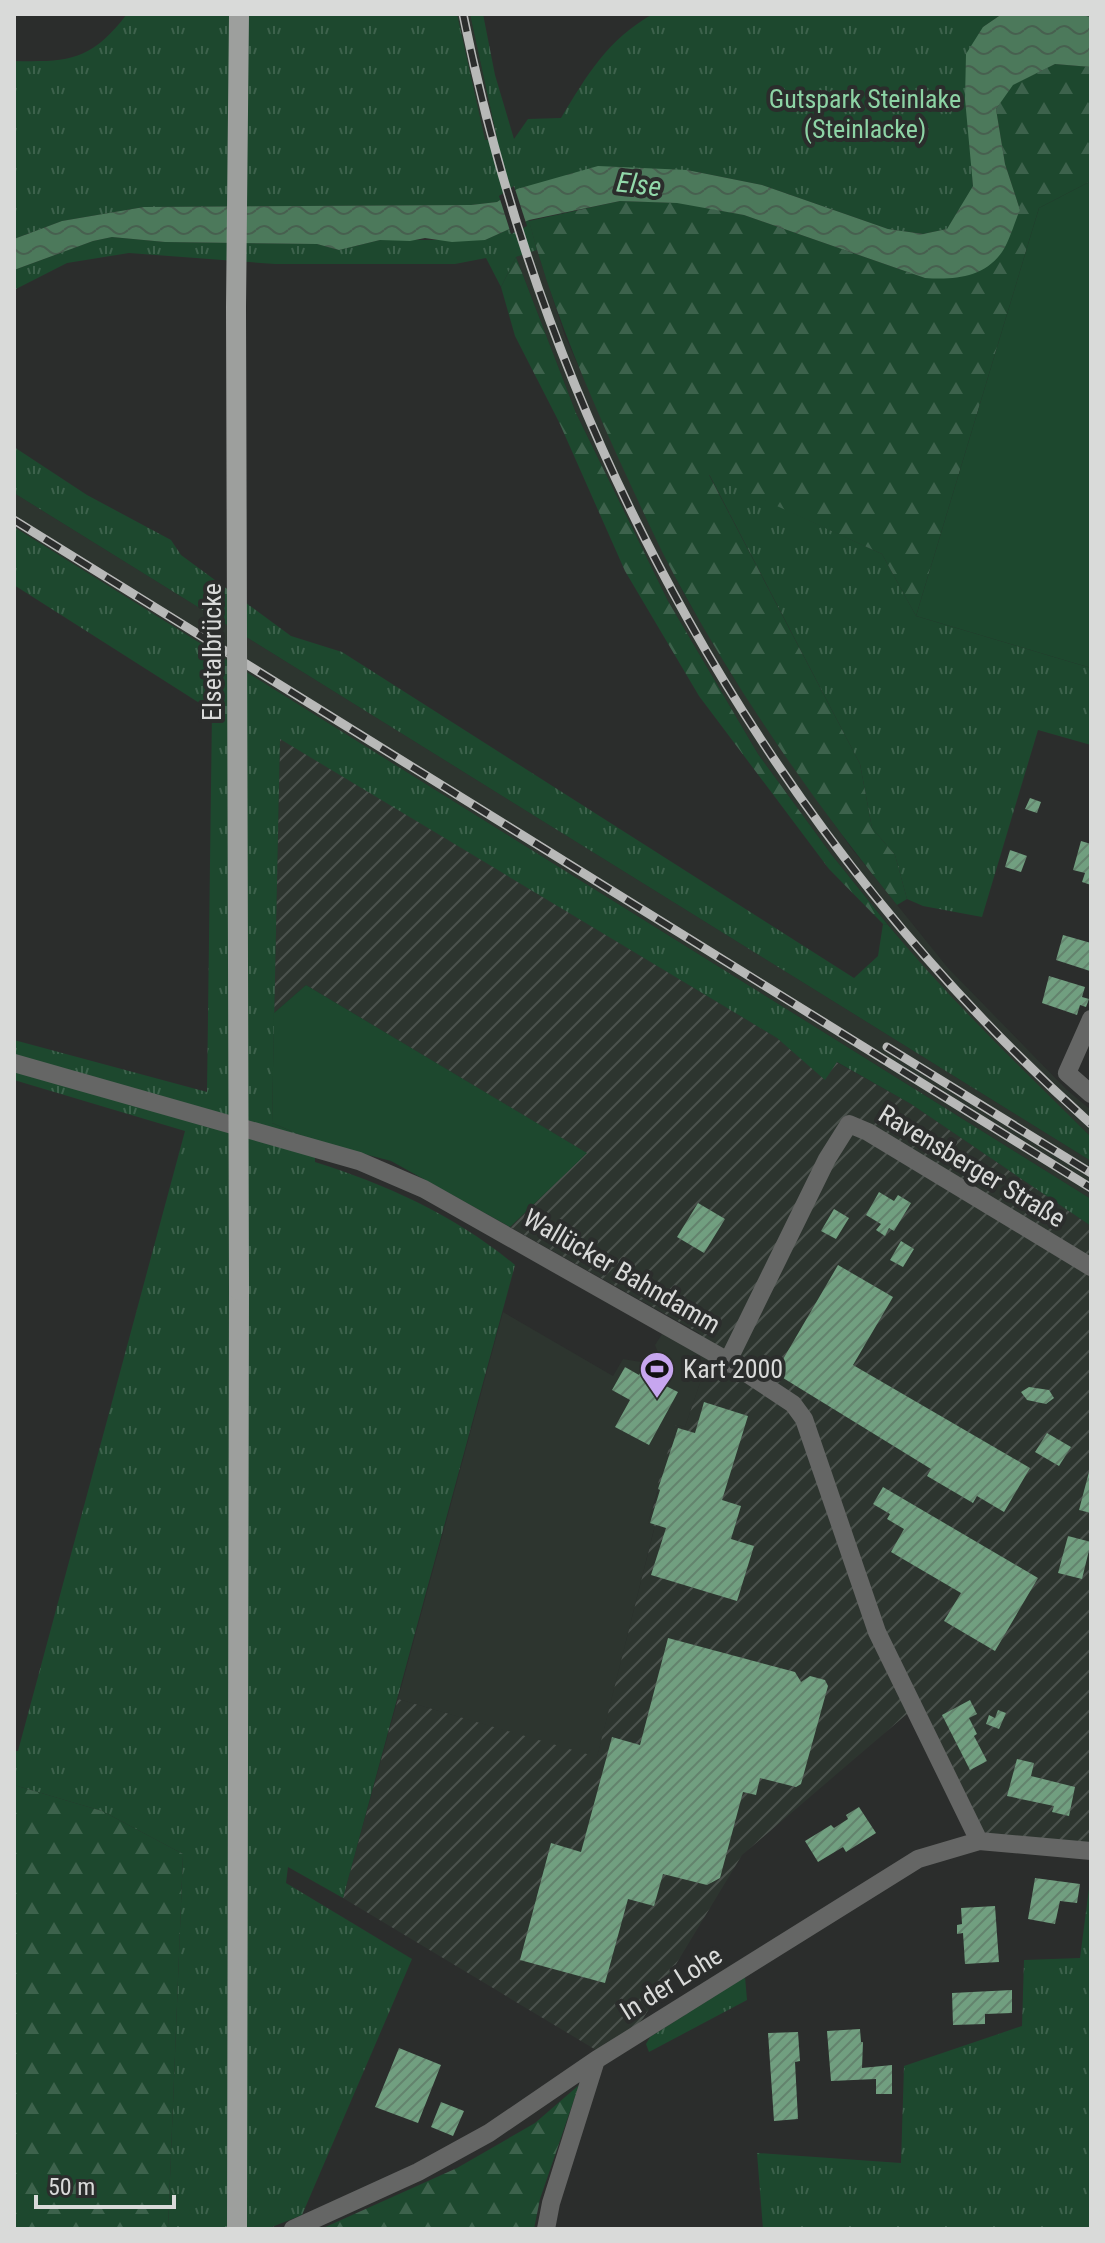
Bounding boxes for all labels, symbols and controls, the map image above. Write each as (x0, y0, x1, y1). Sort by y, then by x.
park label: Gutspark Steinlake (Steinlacke) (769, 84, 961, 144)
water label: Else (615, 165, 663, 204)
street label: Elsetalbrücke (197, 583, 227, 721)
street label: Ravensberger Straße (873, 1099, 1071, 1233)
street label: Wallücker Bahndamm (518, 1202, 726, 1340)
sports icon: Kart 2000 (638, 1350, 676, 1400)
place label: Kart 2000 (683, 1354, 783, 1384)
street label: In der Lohe (615, 1940, 727, 2026)
scale bar (36, 2159, 174, 2209)
text: 50 m (48, 2173, 95, 2201)

